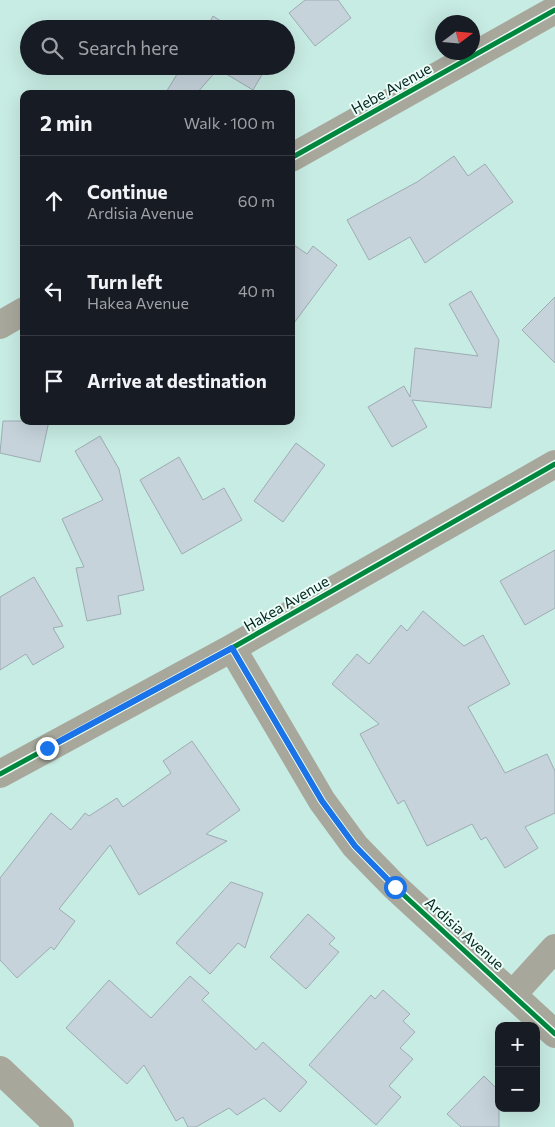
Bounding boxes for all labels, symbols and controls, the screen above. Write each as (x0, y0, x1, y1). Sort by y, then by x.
north arrow (435, 15, 480, 60)
search box (20, 20, 295, 75)
icon: search (38, 34, 66, 62)
text: Search here (78, 36, 178, 59)
street label: Hebe Avenue (348, 59, 434, 117)
text: 2 min (40, 110, 92, 135)
text: Walk · 100 m (184, 113, 275, 132)
text: Continue (87, 180, 167, 203)
icon: ahead (40, 187, 68, 215)
text: 60 m (238, 191, 275, 210)
text: Ardisia Avenue (87, 203, 194, 222)
text: Turn left (87, 270, 162, 293)
icon: left (40, 277, 68, 305)
text: 40 m (238, 281, 275, 300)
text: Hakea Avenue (87, 293, 189, 312)
icon: arrive (40, 367, 68, 395)
text: Arrive at destination (87, 369, 267, 392)
street label: Hakea Avenue (240, 571, 332, 635)
route end (36, 737, 59, 760)
route start (384, 876, 407, 899)
street label: Ardisia Avenue (422, 893, 508, 973)
map controls (495, 1022, 540, 1112)
button: + (495, 1022, 540, 1067)
button: − (495, 1067, 540, 1112)

